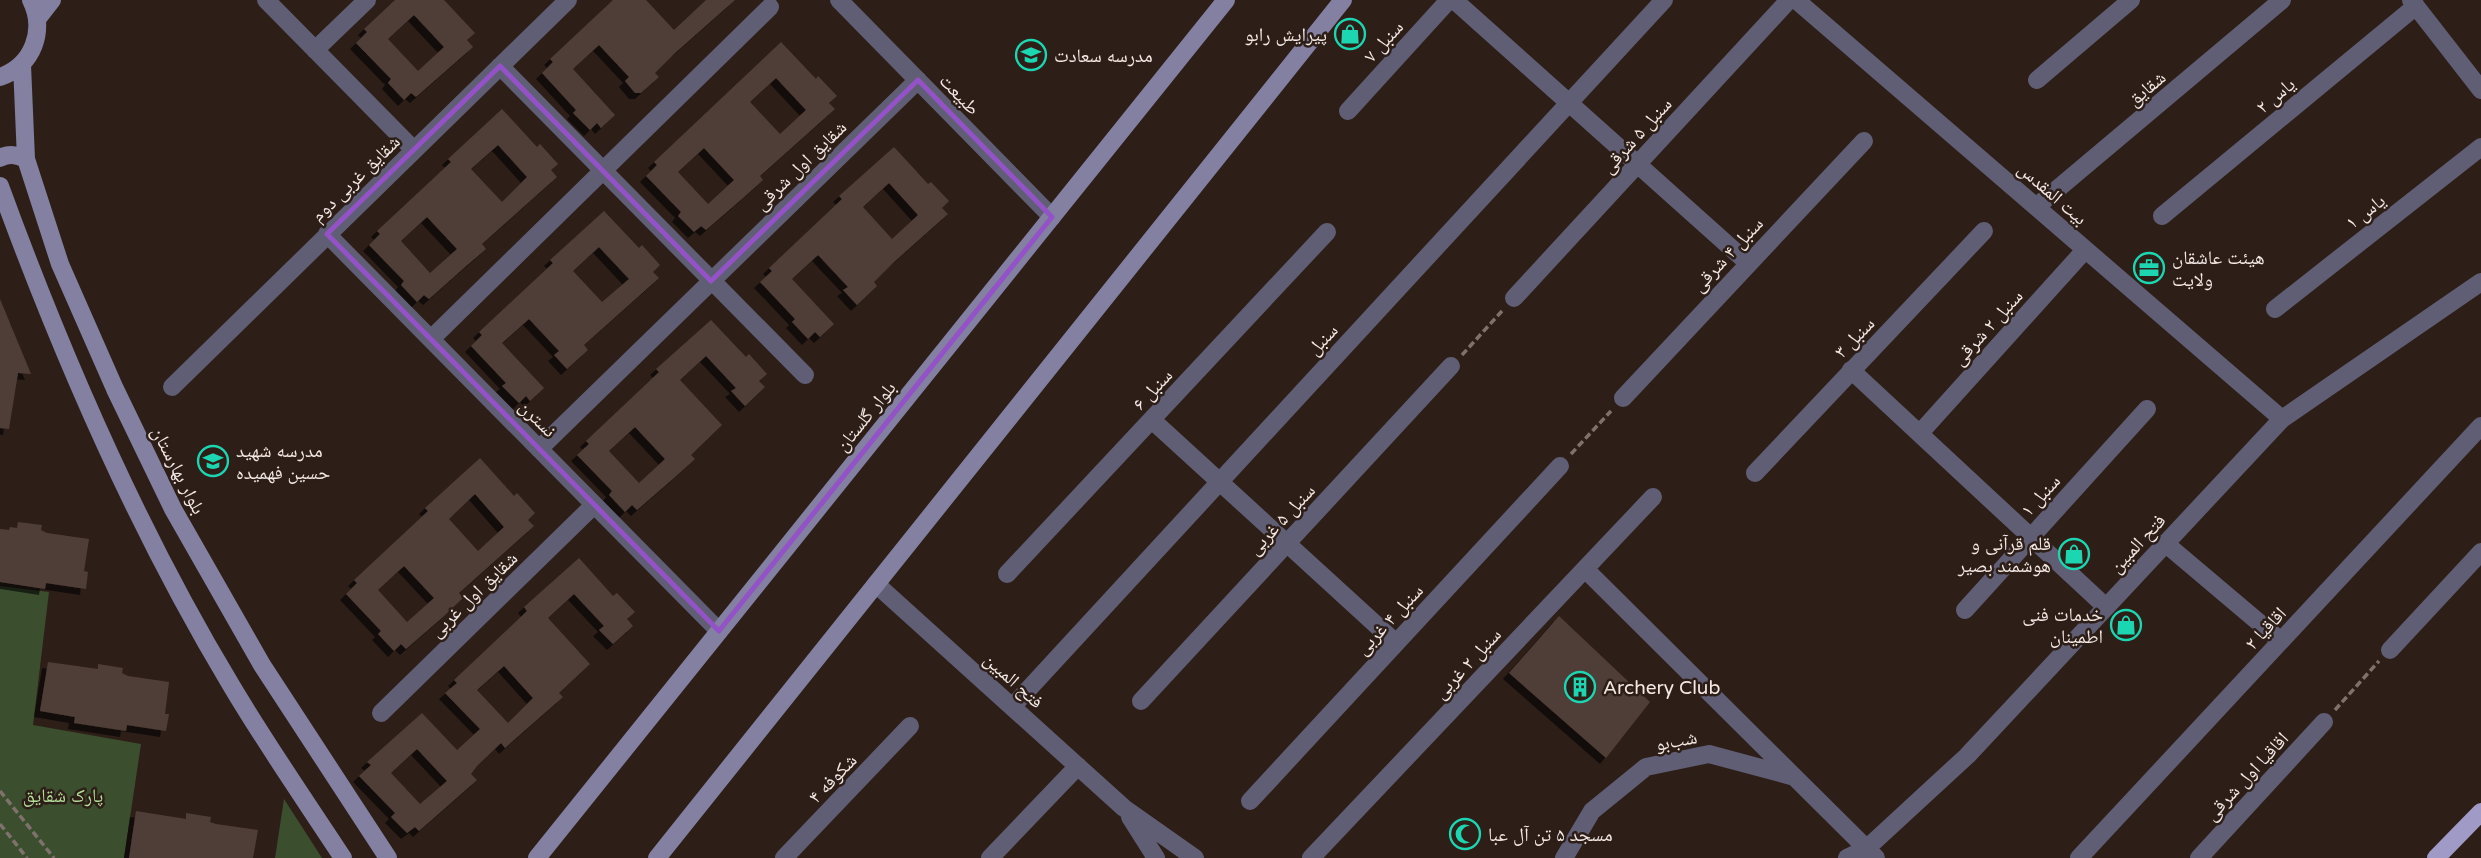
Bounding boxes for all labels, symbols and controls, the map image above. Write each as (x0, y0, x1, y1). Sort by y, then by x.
street label: سنبل ۷ (1359, 16, 1408, 67)
shop icon: پیرایش رابو (1333, 17, 1367, 51)
place label: پیرایش رابو (1245, 24, 1327, 46)
school or university icon: مدرسه سعادت (1014, 38, 1048, 72)
place label: مدرسه سعادت (1054, 45, 1153, 67)
street label: شقایق (2123, 66, 2170, 111)
street label: طبیعت (935, 70, 984, 120)
street label: یاس ۲ (2252, 73, 2300, 118)
street label: سنبل ۵ شرقی (1597, 93, 1677, 178)
street label: شقایق اول شرقی (750, 116, 851, 215)
street label: شقایق غربی دوم (307, 131, 406, 228)
street label: بیت المقدس (2013, 158, 2091, 230)
street label: یاس ۱ (2341, 190, 2390, 234)
street label: سنبل ۴ شرقی (1687, 213, 1768, 297)
place label: هیئت عاشقان ولایت (2172, 247, 2265, 291)
office icon: هیئت عاشقان ولایت (2132, 251, 2166, 285)
street label: سنبل ۲ شرقی (1948, 285, 2028, 370)
street label: سنبل ۳ (1830, 313, 1879, 363)
street label: سنبل (1303, 319, 1343, 360)
street label: سنبل ۶ (1128, 365, 1177, 415)
street label: بلوار گلستان (831, 377, 901, 456)
street label: نسترن (514, 396, 560, 442)
street label: بلوار بهارستان (147, 423, 210, 518)
place label: مدرسه شهید حسین فهمیده (236, 440, 330, 484)
school or university icon: مدرسه شهید حسین فهمیده (196, 444, 230, 478)
street label: سنبل ۱ (2016, 470, 2065, 521)
street label: سنبل ۵ غربی (1243, 480, 1320, 560)
street label: فتح المبین (2105, 510, 2171, 578)
place label: قلم قرآنی و هوشمند بصیر (1957, 533, 2051, 577)
shop icon: قلم قرآنی و هوشمند بصیر (2057, 537, 2091, 571)
street label: شقایق اول غربی (425, 547, 522, 642)
street label: سنبل ۴ غربی (1351, 580, 1428, 660)
street label: اقاقیا ۲ (2240, 603, 2291, 655)
place label: خدمات فنی اطمینان (2022, 604, 2103, 648)
shop icon: خدمات فنی اطمینان (2109, 608, 2143, 642)
street label: سنبل ۲ غربی (1429, 624, 1506, 704)
street label: فتح المبین (978, 648, 1048, 714)
building icon: Archery Club (1563, 670, 1597, 704)
place label: Archery Club (1603, 677, 1720, 699)
street label: شب‌بو (1653, 726, 1699, 756)
street label: اقاقیا اول شرقی (2200, 728, 2293, 825)
street label: شکوفه ۴ (804, 749, 862, 808)
park label: پارک شقایق (23, 785, 103, 807)
mosque icon: مسجد ۵ تن آل عبا (1448, 817, 1482, 851)
place label: مسجد ۵ تن آل عبا (1488, 824, 1613, 846)

